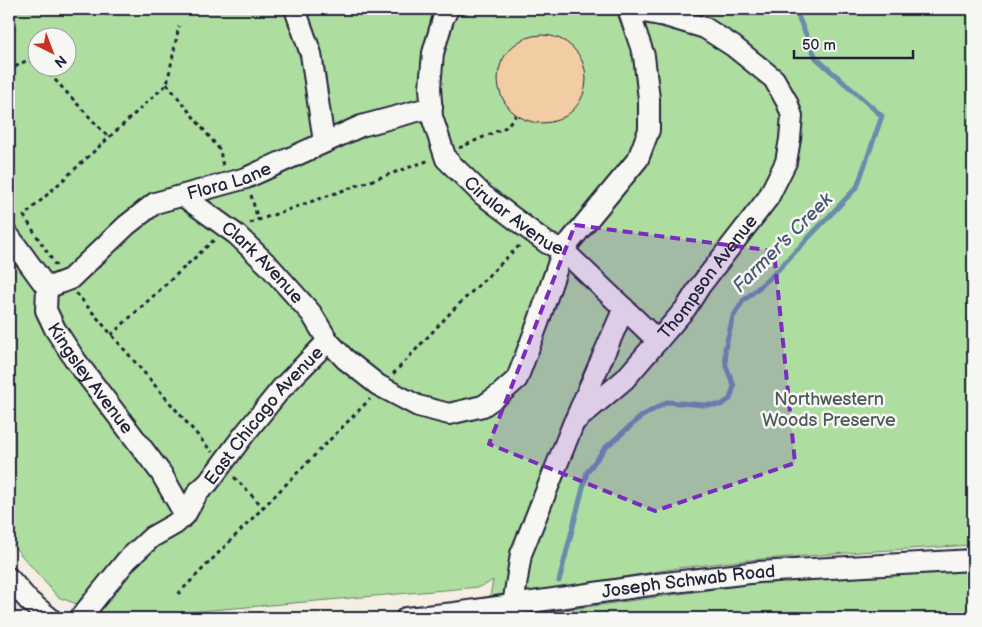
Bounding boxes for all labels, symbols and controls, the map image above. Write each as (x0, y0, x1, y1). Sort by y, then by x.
north arrow (28, 28, 78, 78)
scale bar (794, 28, 913, 60)
text: 50 m (802, 36, 836, 55)
text: N (51, 51, 70, 71)
street label: Flora Lane (185, 158, 275, 205)
street label: Cirular Avenue (459, 172, 567, 260)
water label: Farmer's Creek (728, 188, 838, 298)
street label: Thompson Avenue (654, 211, 762, 344)
street label: Clark Avenue (217, 217, 308, 308)
street label: Kingsley Avenue (43, 319, 138, 438)
street label: East Chicago Avenue (200, 342, 328, 489)
park label: Northwestern Woods Preserve (762, 389, 896, 431)
street label: Joseph Schwab Road (600, 561, 776, 603)

